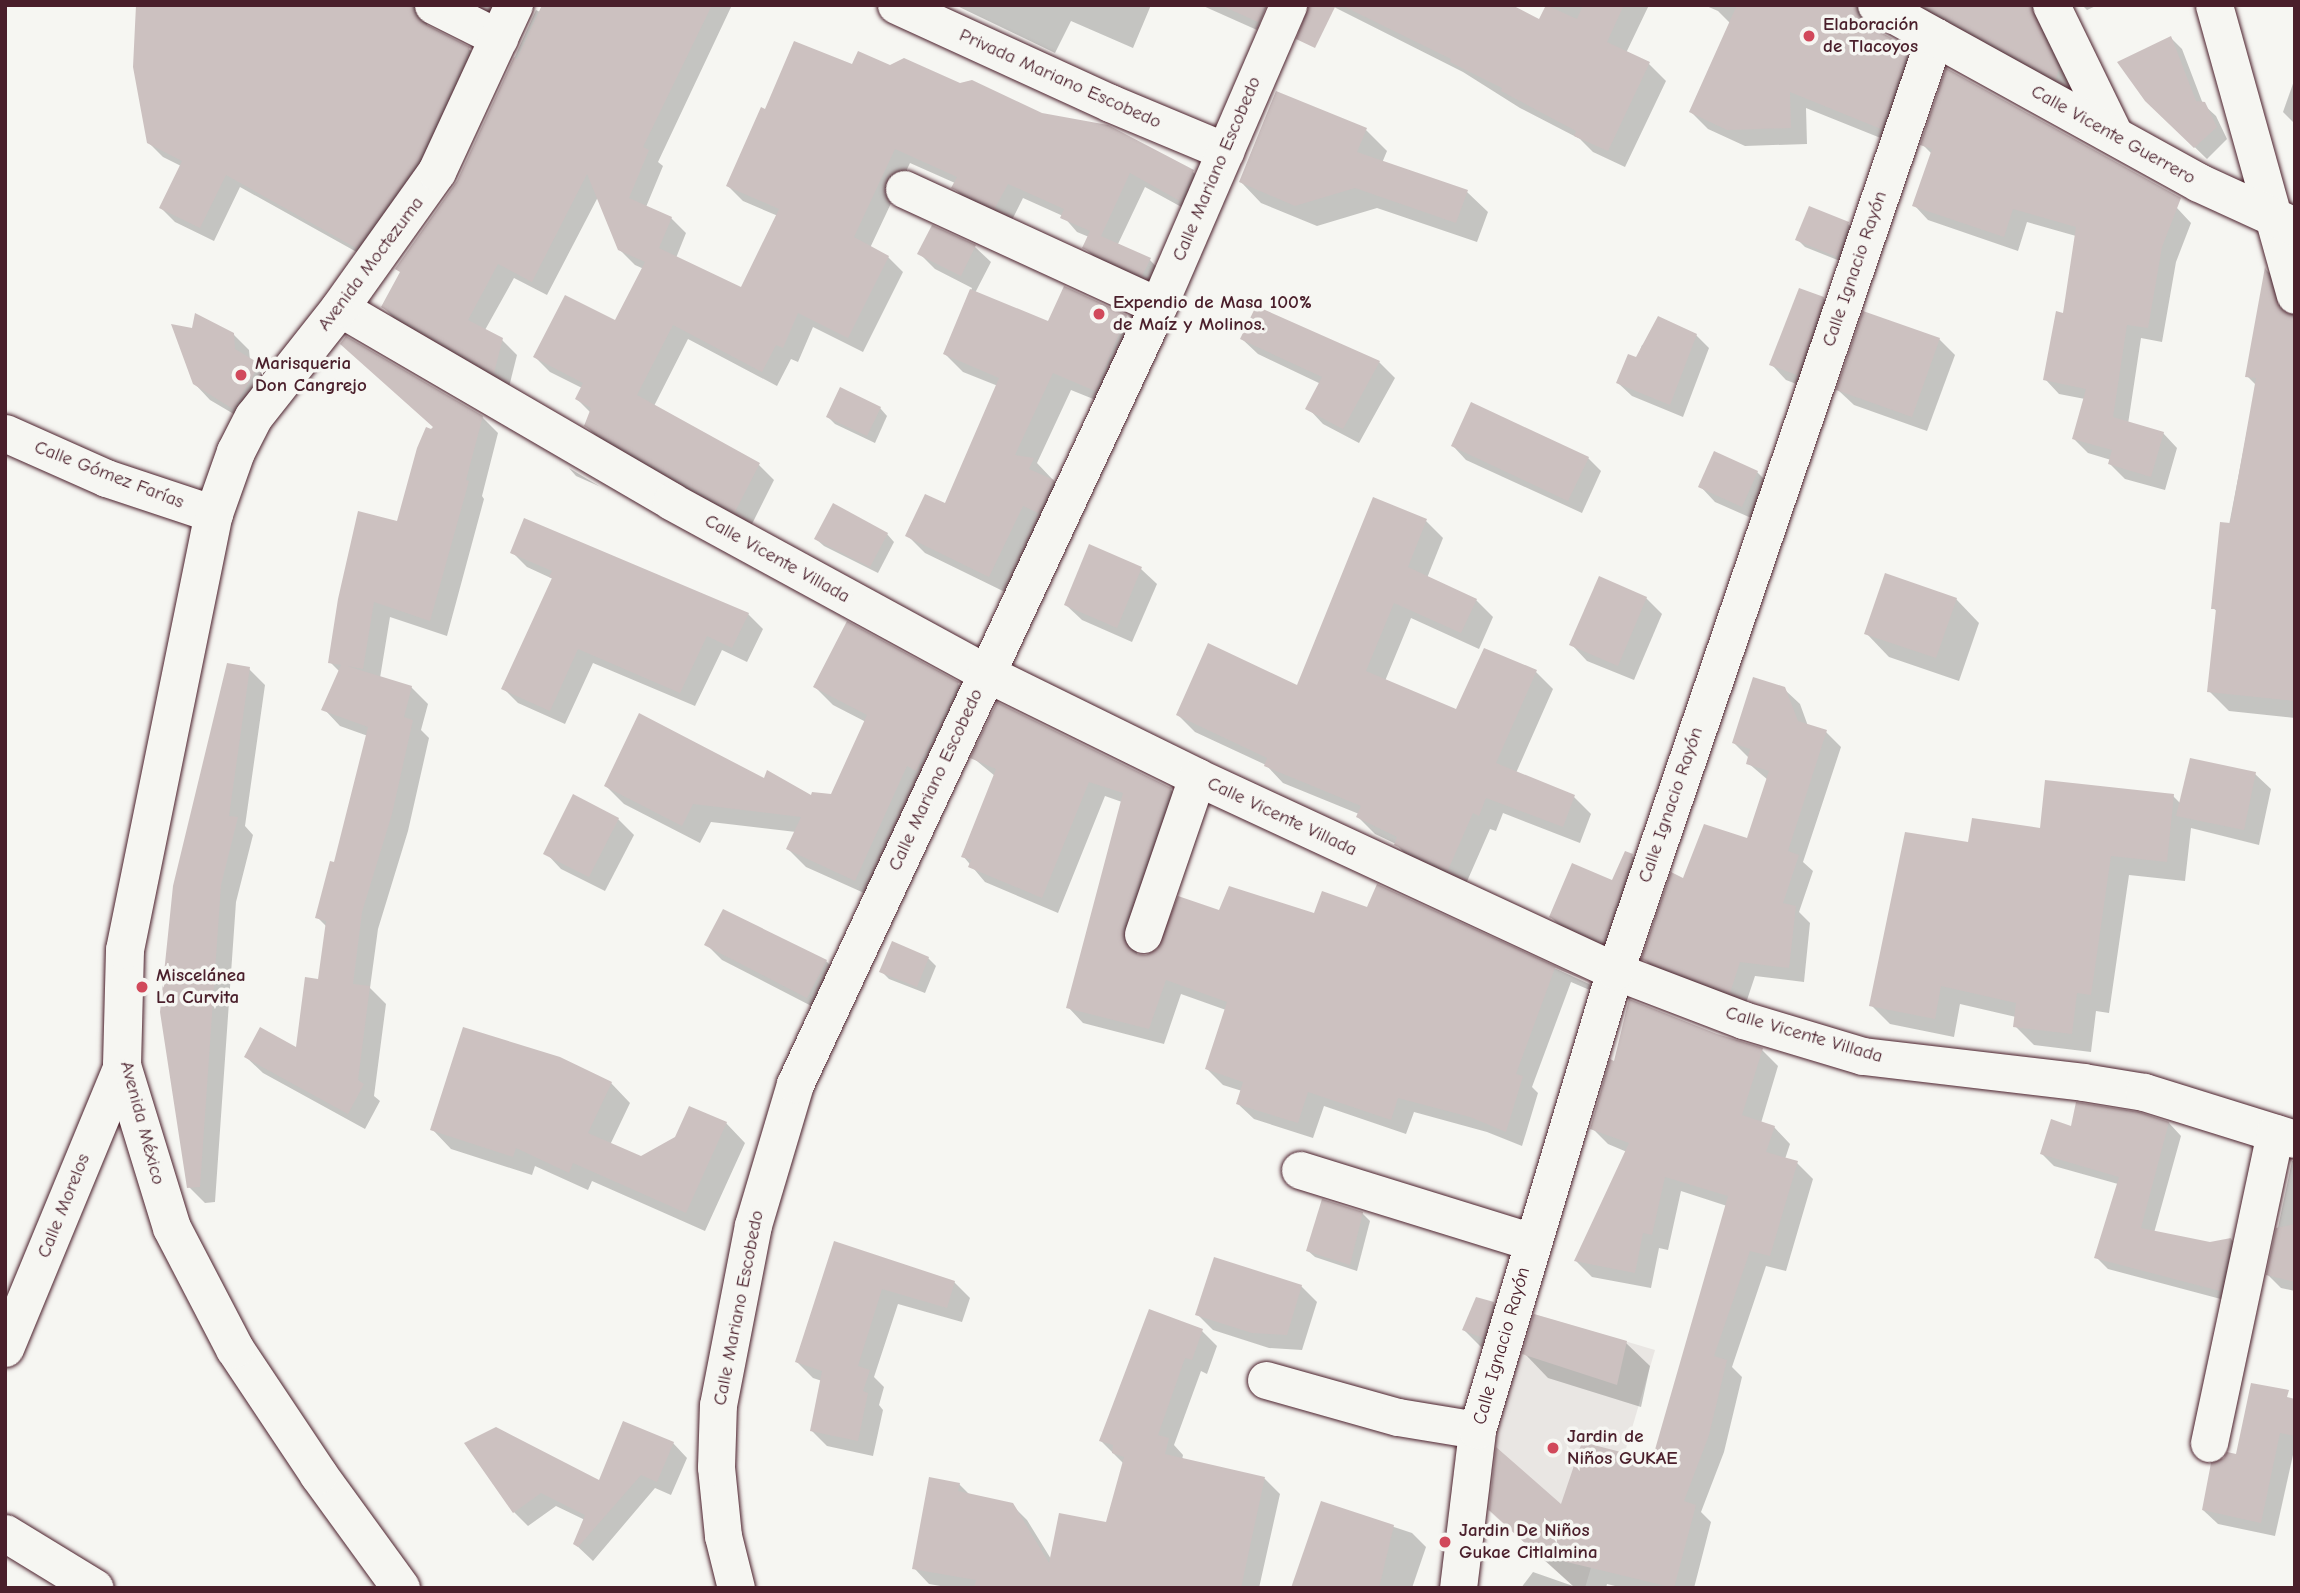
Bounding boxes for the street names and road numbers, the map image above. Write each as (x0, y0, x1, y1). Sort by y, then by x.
street label: Privada Mariano Escobedo (955, 24, 1165, 134)
street label: Calle Mariano Escobedo (1168, 73, 1266, 265)
street label: Calle Vicente Guerrero (2027, 80, 2199, 190)
street label: Calle Ignacio Rayón (1818, 188, 1892, 350)
street label: Avenida Moctezuma (313, 192, 429, 336)
street label: Calle Gómez Farías (31, 436, 187, 514)
street label: Calle Vicente Villada (700, 510, 854, 608)
street label: Calle Mariano Escobedo (884, 685, 988, 875)
street label: Calle Ignacio Rayón (1634, 724, 1708, 886)
street label: Calle Vicente Villada (1204, 772, 1360, 862)
street label: Calle Vicente Villada (1723, 1002, 1885, 1068)
street label: Avenida México (115, 1059, 169, 1187)
street label: Calle Morelos (33, 1151, 95, 1261)
street label: Calle Mariano Escobedo (709, 1209, 769, 1407)
street label: Calle Ignacio Rayón (1469, 1265, 1535, 1427)

